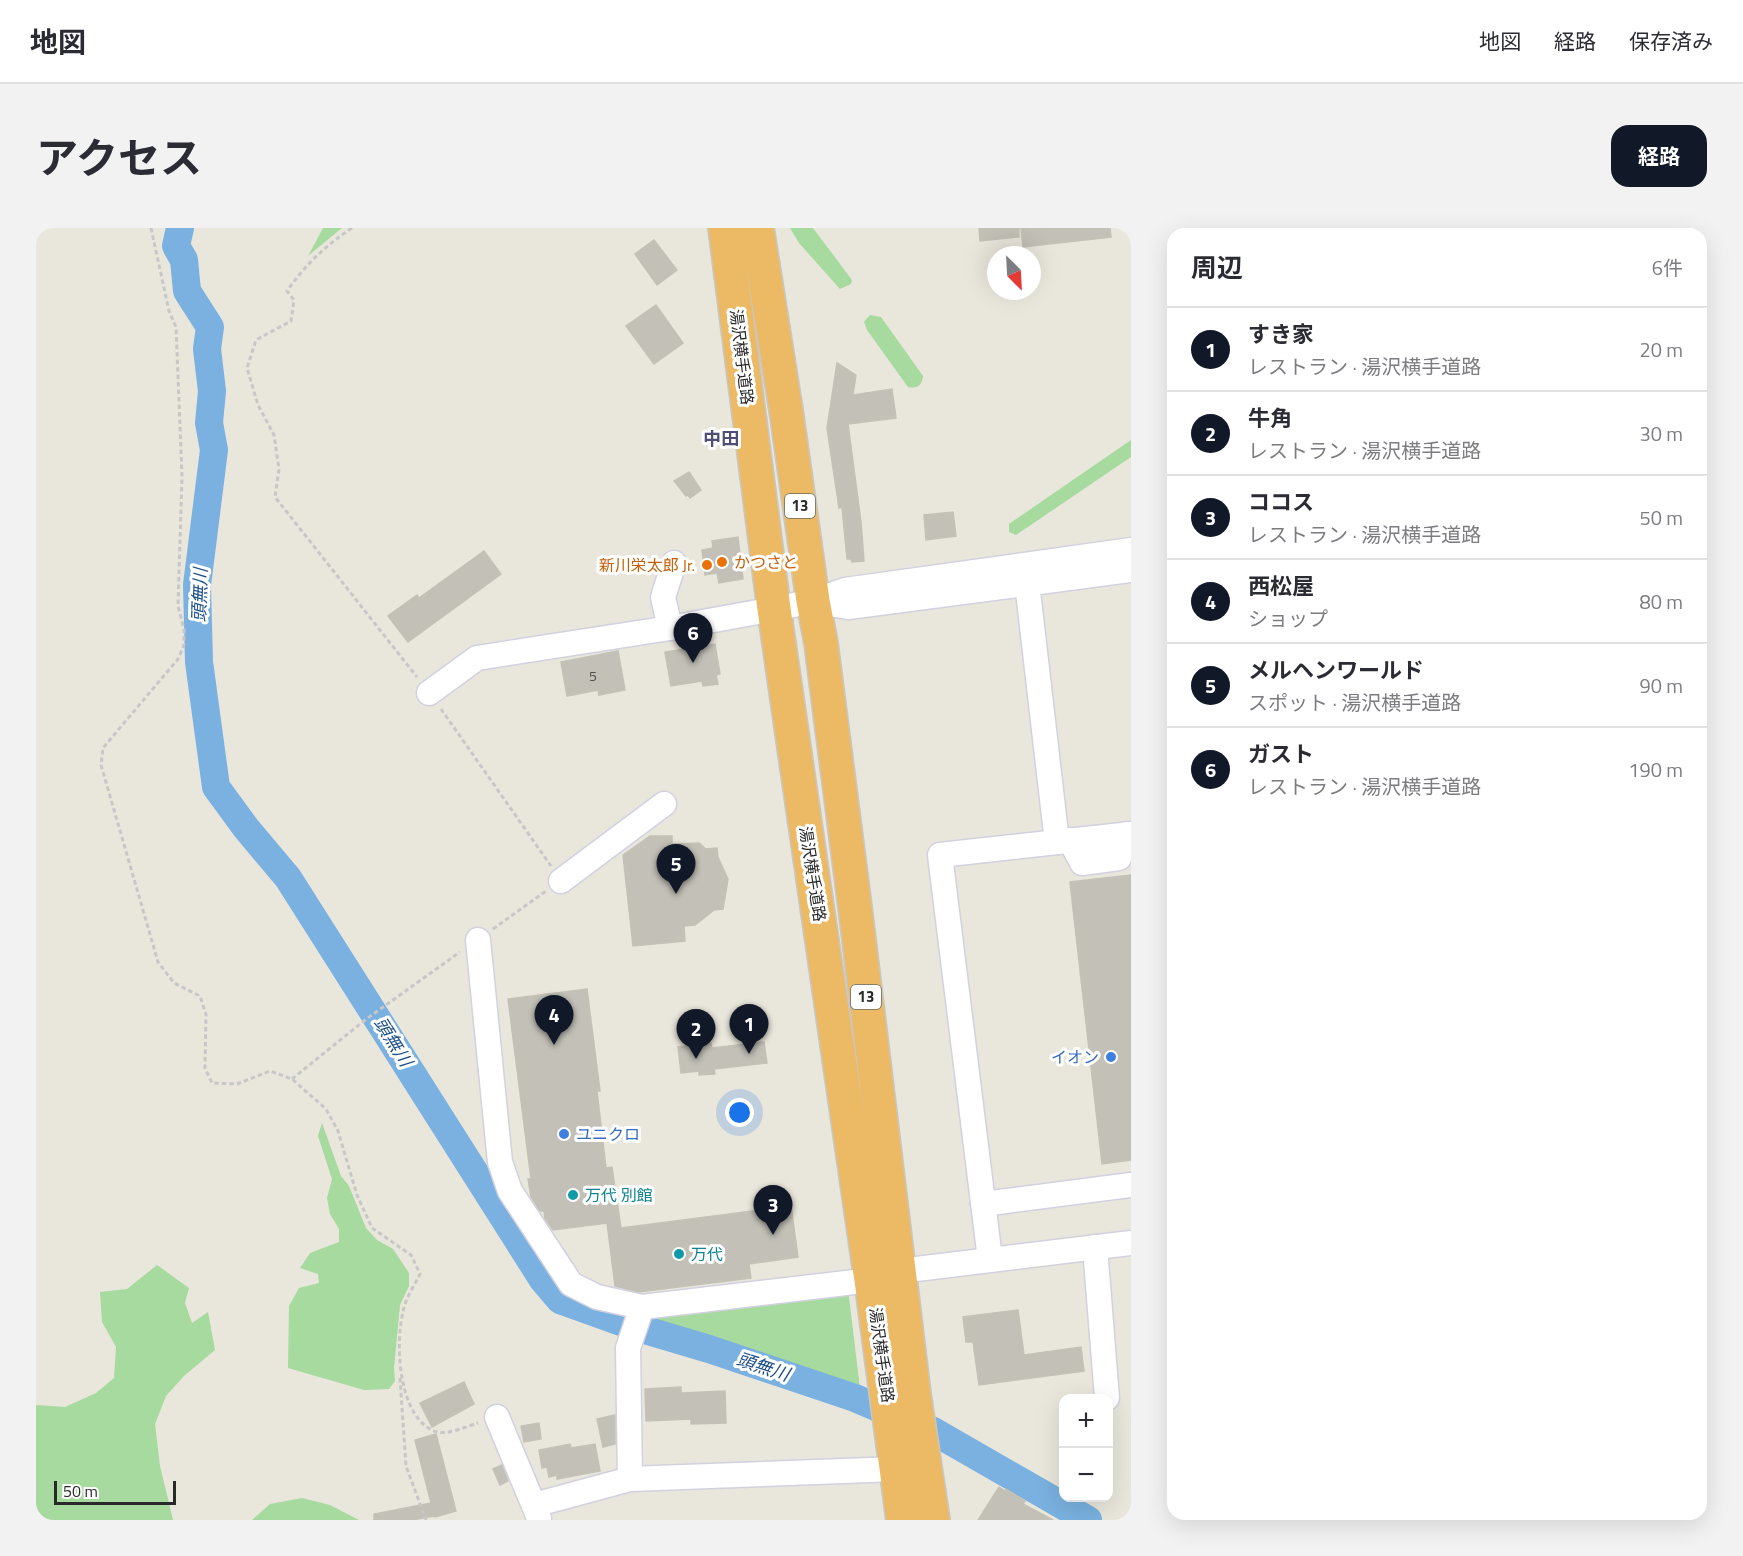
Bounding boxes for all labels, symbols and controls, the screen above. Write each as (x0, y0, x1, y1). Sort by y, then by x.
text: 地図 (30, 20, 86, 63)
text: 地図 (1479, 25, 1521, 57)
text: 経路 (1554, 25, 1596, 57)
text: 保存済み (1629, 25, 1713, 57)
text: アクセス (36, 125, 202, 189)
button: 経路 (1611, 125, 1707, 187)
north arrow (987, 246, 1041, 300)
text: 周辺 (1191, 248, 1243, 287)
text: 6件 (1652, 252, 1683, 283)
street label: 湯沢横手道路 (724, 308, 760, 406)
text: すき家 (1248, 317, 1314, 351)
text: 1 (1205, 334, 1216, 365)
text: 20 m (1639, 334, 1683, 365)
text: レストラン · 湯沢横手道路 (1248, 351, 1481, 382)
text: 牛角 (1248, 401, 1292, 435)
text: 2 (1205, 418, 1216, 449)
text: 30 m (1639, 418, 1683, 449)
district label: 中田 (703, 425, 739, 452)
text: レストラン · 湯沢横手道路 (1248, 435, 1481, 466)
text: ココス (1248, 485, 1314, 519)
road number: 13 (785, 494, 815, 518)
text: 3 (1205, 502, 1216, 533)
text: 50 m (1639, 502, 1683, 533)
text: レストラン · 湯沢横手道路 (1248, 519, 1481, 550)
place label: かつさと (734, 550, 798, 574)
place label: 新川栄太郎 Jr. (599, 553, 695, 577)
marker: かつさと (715, 555, 729, 569)
marker: 新川栄太郎 Jr. (700, 558, 714, 572)
water label: 頭無川 (185, 566, 214, 622)
text: 西松屋 (1248, 569, 1314, 603)
text: 4 (1205, 586, 1216, 617)
text: 80 m (1639, 586, 1683, 617)
text: ショップ (1248, 603, 1328, 634)
pin: 6 (674, 614, 712, 663)
text: メルヘンワールド (1248, 653, 1424, 687)
house number: 5 (589, 665, 597, 686)
text: 5 (1205, 670, 1216, 701)
text: 90 m (1639, 670, 1683, 701)
text: スポット · 湯沢横手道路 (1248, 687, 1461, 718)
text: ガスト (1248, 737, 1314, 771)
text: 6 (1205, 754, 1216, 785)
text: 190 m (1628, 754, 1683, 785)
text: レストラン · 湯沢横手道路 (1248, 771, 1481, 802)
street label: 湯沢横手道路 (794, 825, 832, 923)
pin: 5 (656, 844, 696, 894)
road number: 13 (851, 985, 881, 1009)
pin: 4 (534, 996, 574, 1045)
pin: 1 (730, 1004, 768, 1054)
pin: 2 (676, 1010, 716, 1059)
water label: 頭無川 (368, 1012, 420, 1073)
place label: イオン (1051, 1045, 1099, 1069)
marker: イオン (1104, 1050, 1118, 1064)
your location (725, 1098, 754, 1127)
place label: ユニクロ (576, 1122, 640, 1146)
marker: ユニクロ (557, 1127, 571, 1141)
place label: 万代 別館 (585, 1183, 653, 1207)
pin: 3 (754, 1186, 792, 1235)
marker: 万代 別館 (566, 1188, 580, 1202)
place label: 万代 (691, 1242, 723, 1266)
marker: 万代 (672, 1247, 686, 1261)
street label: 湯沢横手道路 (863, 1306, 901, 1404)
water label: 頭無川 (733, 1345, 795, 1388)
map controls (1059, 1394, 1113, 1502)
button: + (1059, 1394, 1113, 1448)
button: − (1059, 1448, 1113, 1502)
scale bar (54, 1478, 176, 1506)
text: 50 m (63, 1479, 98, 1503)

